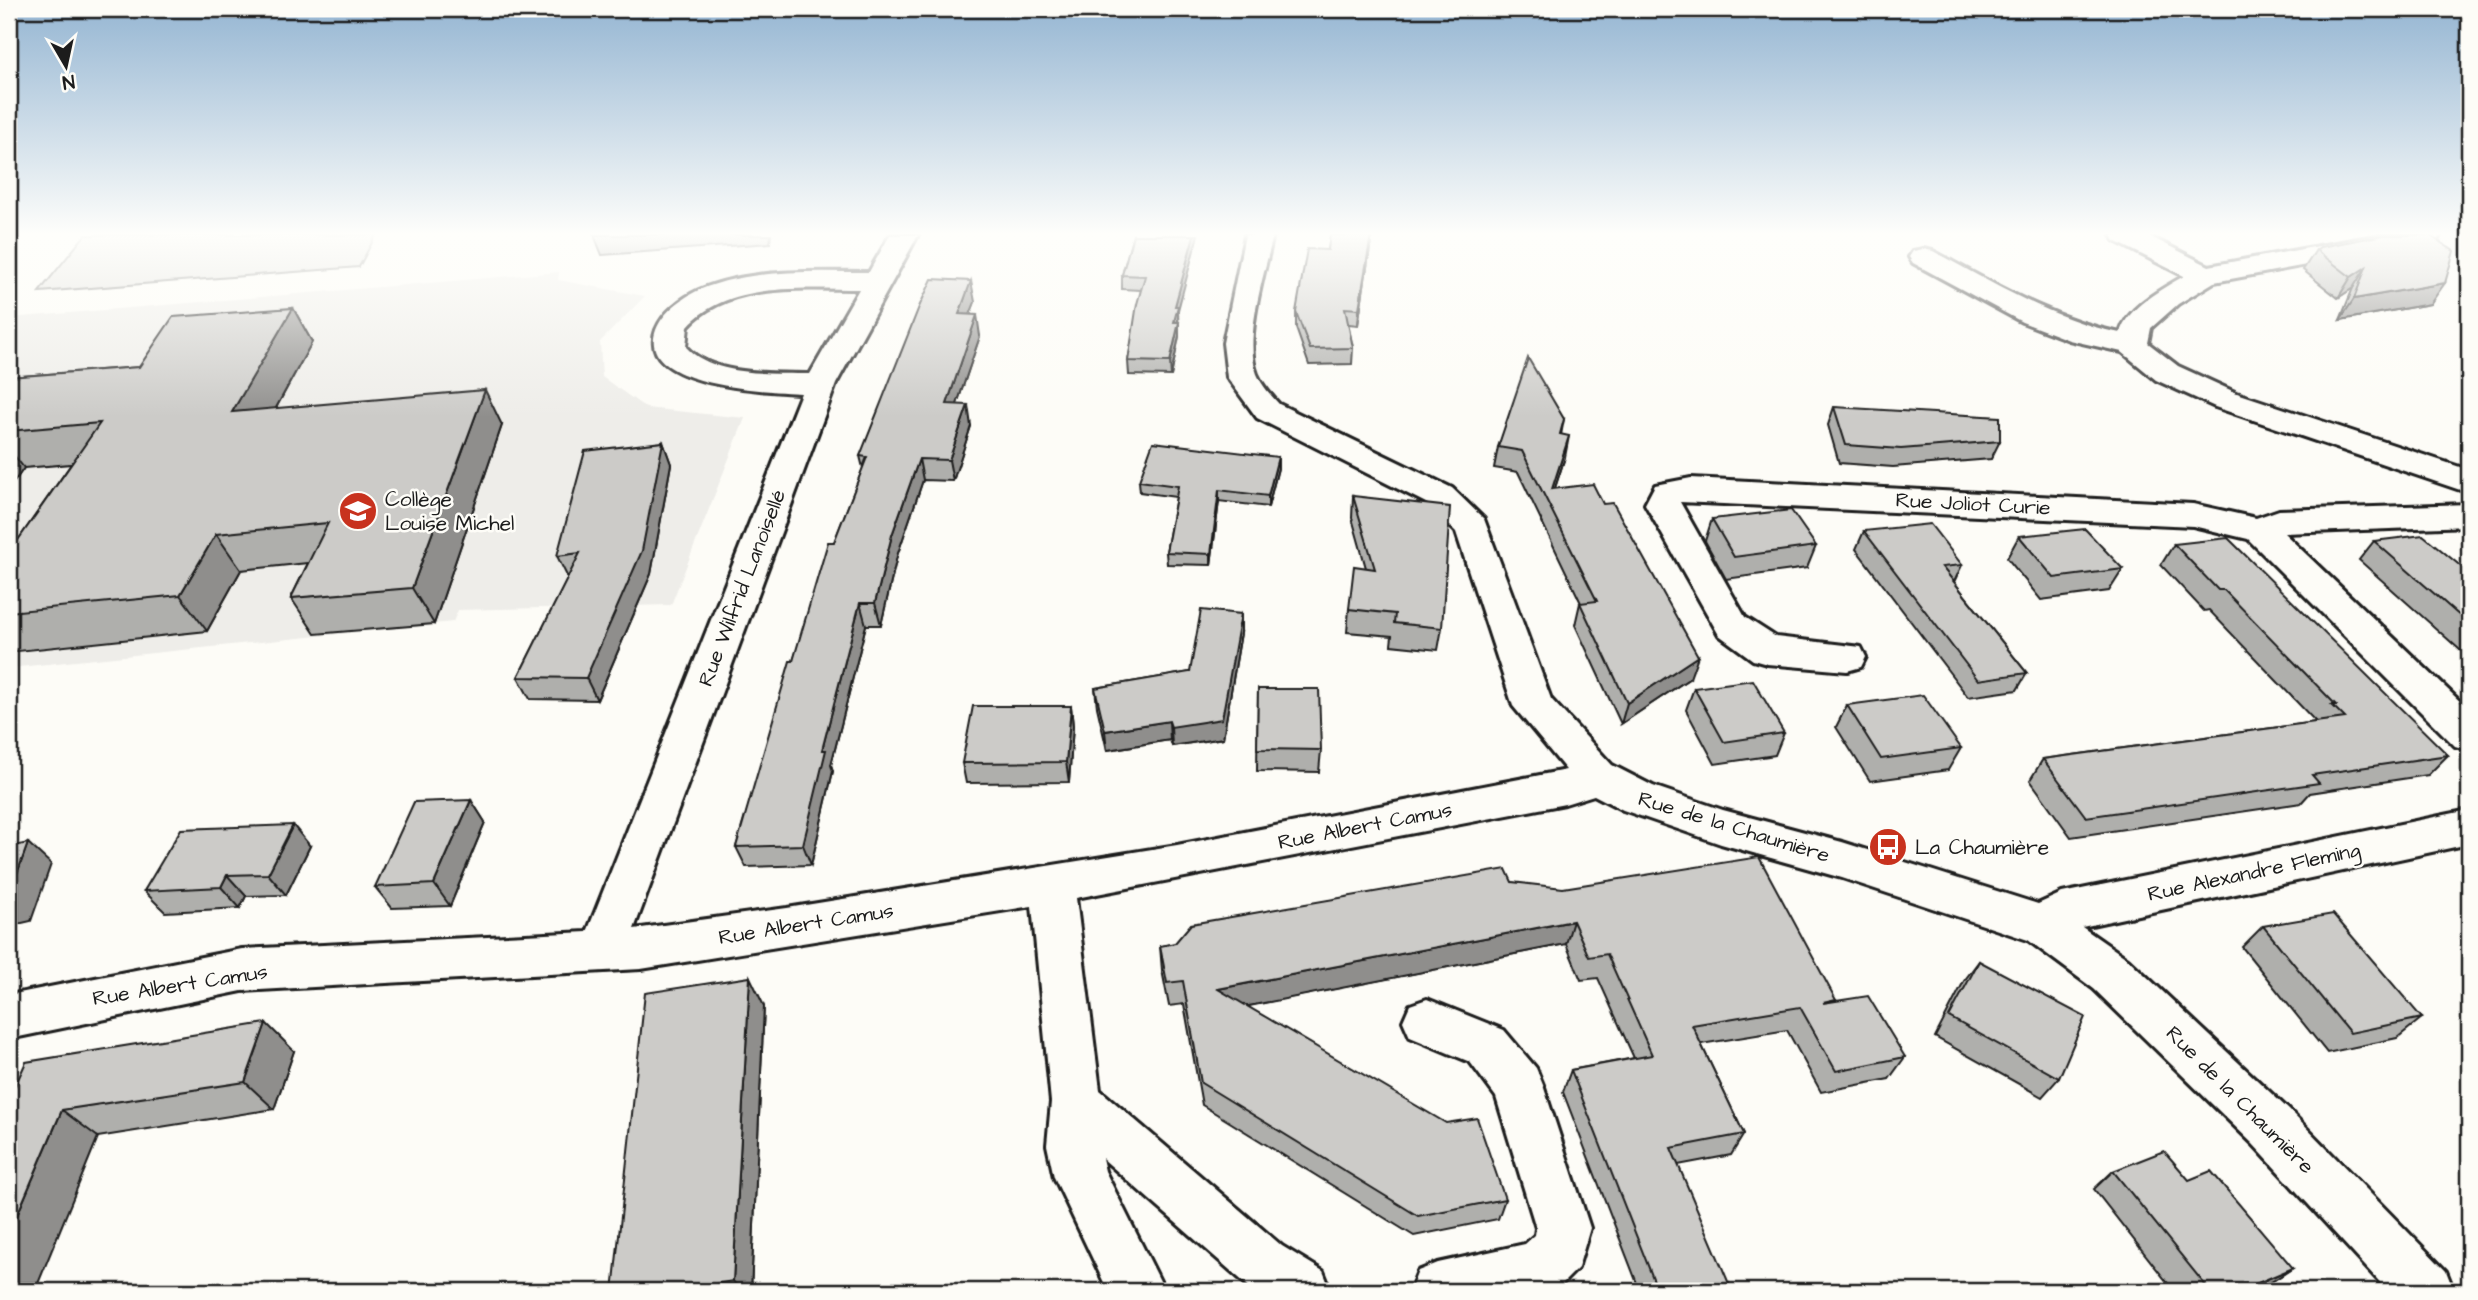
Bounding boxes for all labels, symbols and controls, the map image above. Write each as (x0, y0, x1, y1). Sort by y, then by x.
north arrow (32, 32, 102, 102)
text: N (60, 67, 76, 96)
place label: Collège Louise Michel (385, 485, 514, 538)
street label: Rue Wilfrid Lanoisellé (691, 485, 793, 691)
street label: Rue Joliot Curie (1895, 485, 2051, 523)
school or university icon: Collège Louise Michel (337, 490, 379, 532)
street label: Rue de la Chaumière (1635, 784, 1833, 870)
street label: Rue Albert Camus (1275, 795, 1455, 857)
bus stop icon: La Chaumière (1867, 826, 1909, 868)
place label: La Chaumière (1915, 833, 2049, 862)
street label: Rue Alexandre Fleming (2145, 835, 2364, 911)
street label: Rue Albert Camus (716, 896, 896, 952)
street label: Rue Albert Camus (90, 957, 270, 1013)
street label: Rue de la Chaumière (2159, 1019, 2321, 1181)

